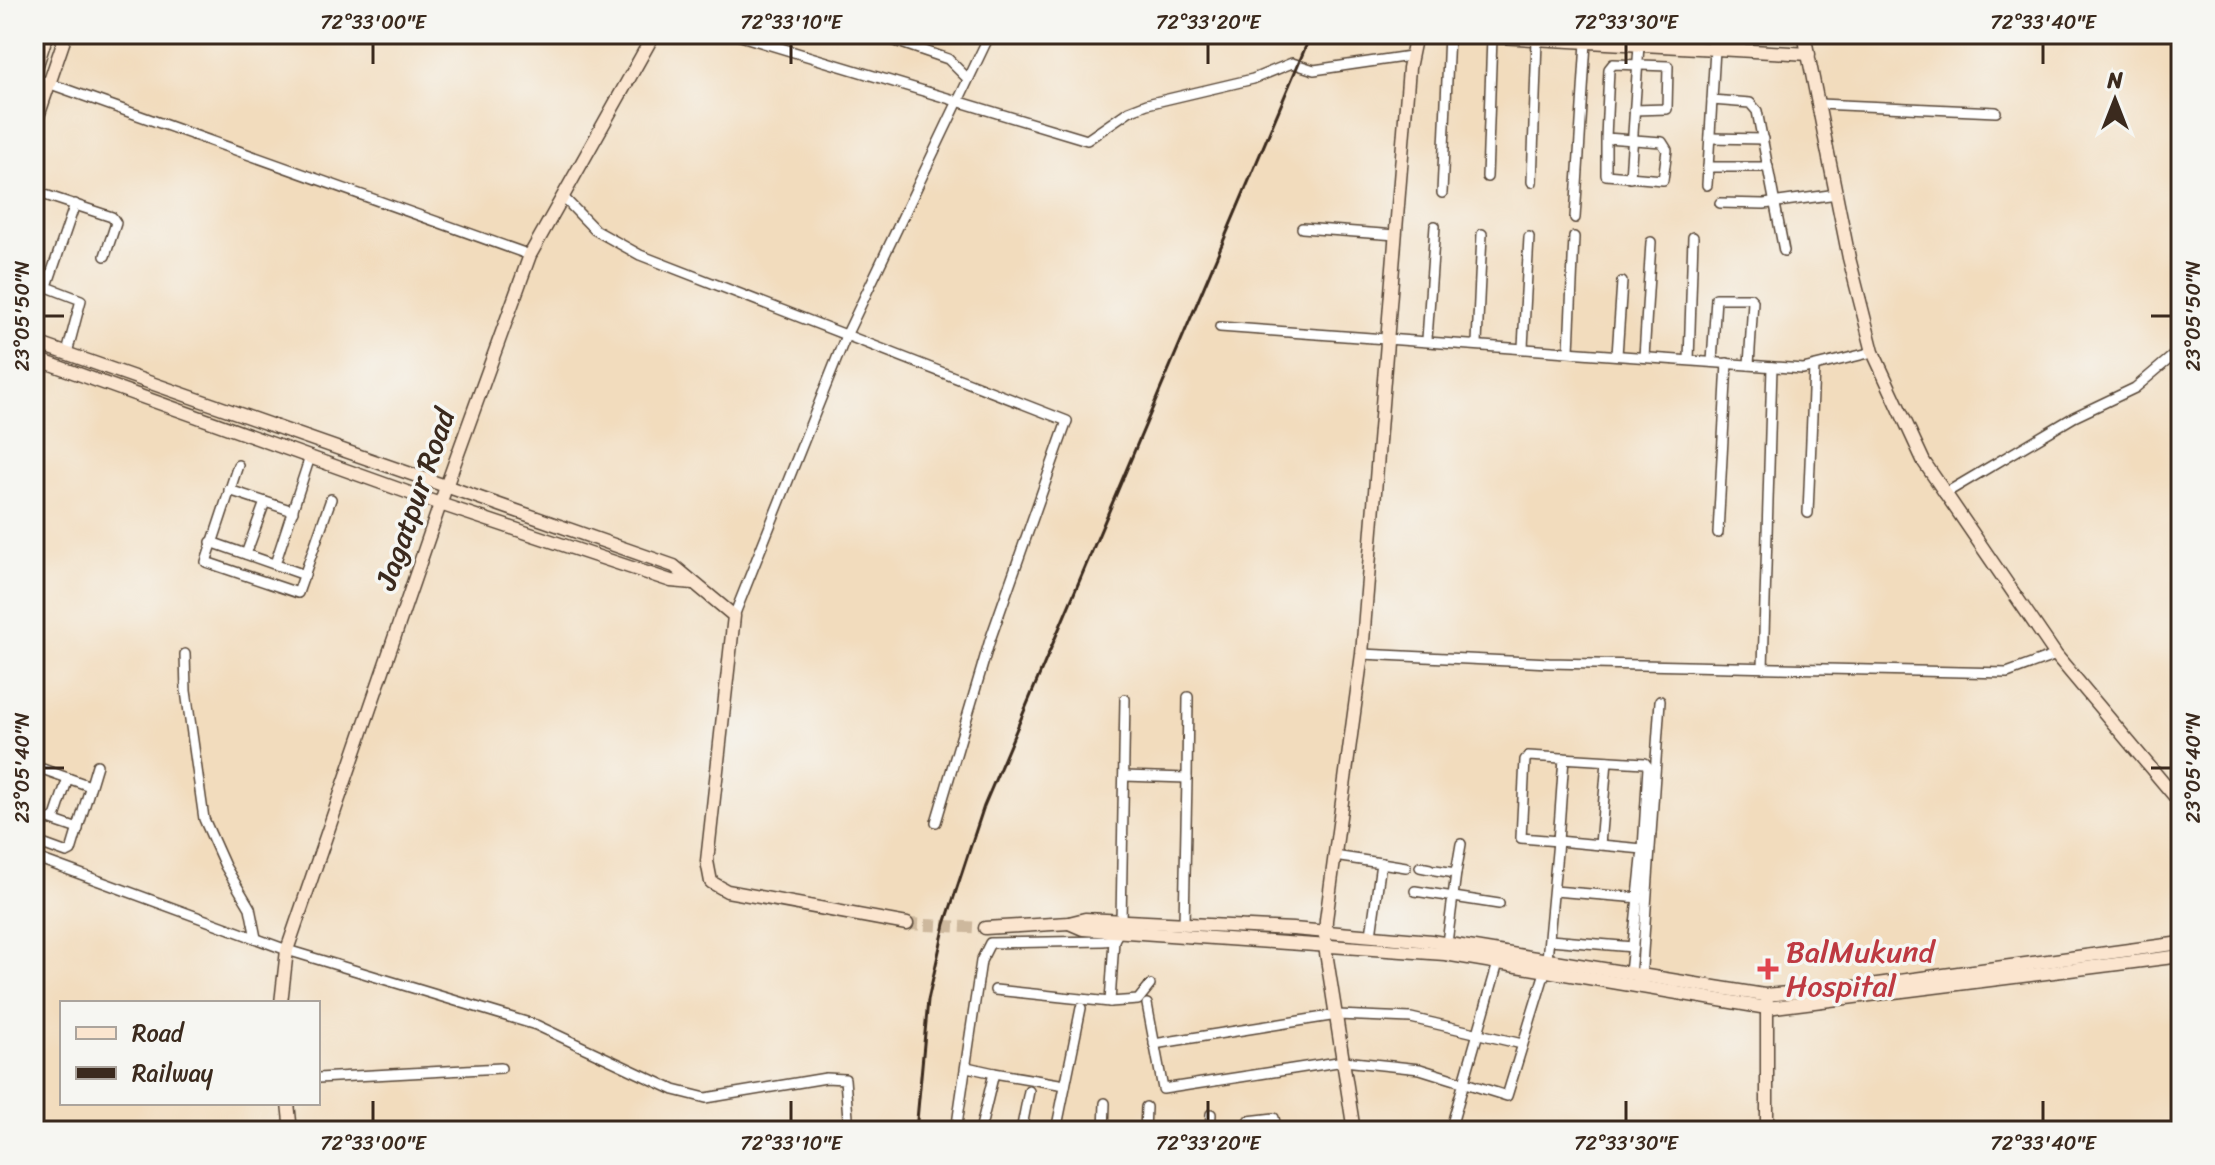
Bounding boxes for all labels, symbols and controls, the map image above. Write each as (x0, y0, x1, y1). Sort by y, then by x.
text: 72°33'00"E (320, 5, 428, 40)
text: 72°33'10"E (740, 5, 844, 40)
text: 72°33'20"E (1156, 5, 1262, 40)
text: 72°33'30"E (1574, 5, 1680, 40)
text: 72°33'40"E (1990, 5, 2098, 40)
north arrow (2075, 60, 2155, 140)
text: N (2106, 61, 2123, 100)
text: 23°05'50"N (5, 261, 40, 371)
text: 23°05'50"N (2176, 261, 2211, 371)
street label: Jagatpur Road (358, 399, 472, 598)
text: 23°05'40"N (5, 713, 40, 823)
text: 23°05'40"N (2176, 713, 2211, 823)
place label: BalMukund Hospital (1786, 925, 1937, 1013)
marker: BalMukund Hospital (1757, 958, 1779, 980)
legend (60, 1001, 320, 1105)
text: Road (132, 1012, 186, 1054)
text: Railway (132, 1052, 214, 1094)
text: 72°33'00"E (320, 1126, 428, 1161)
text: 72°33'10"E (740, 1126, 844, 1161)
text: 72°33'20"E (1156, 1126, 1262, 1161)
text: 72°33'30"E (1574, 1126, 1680, 1161)
text: 72°33'40"E (1990, 1126, 2098, 1161)

